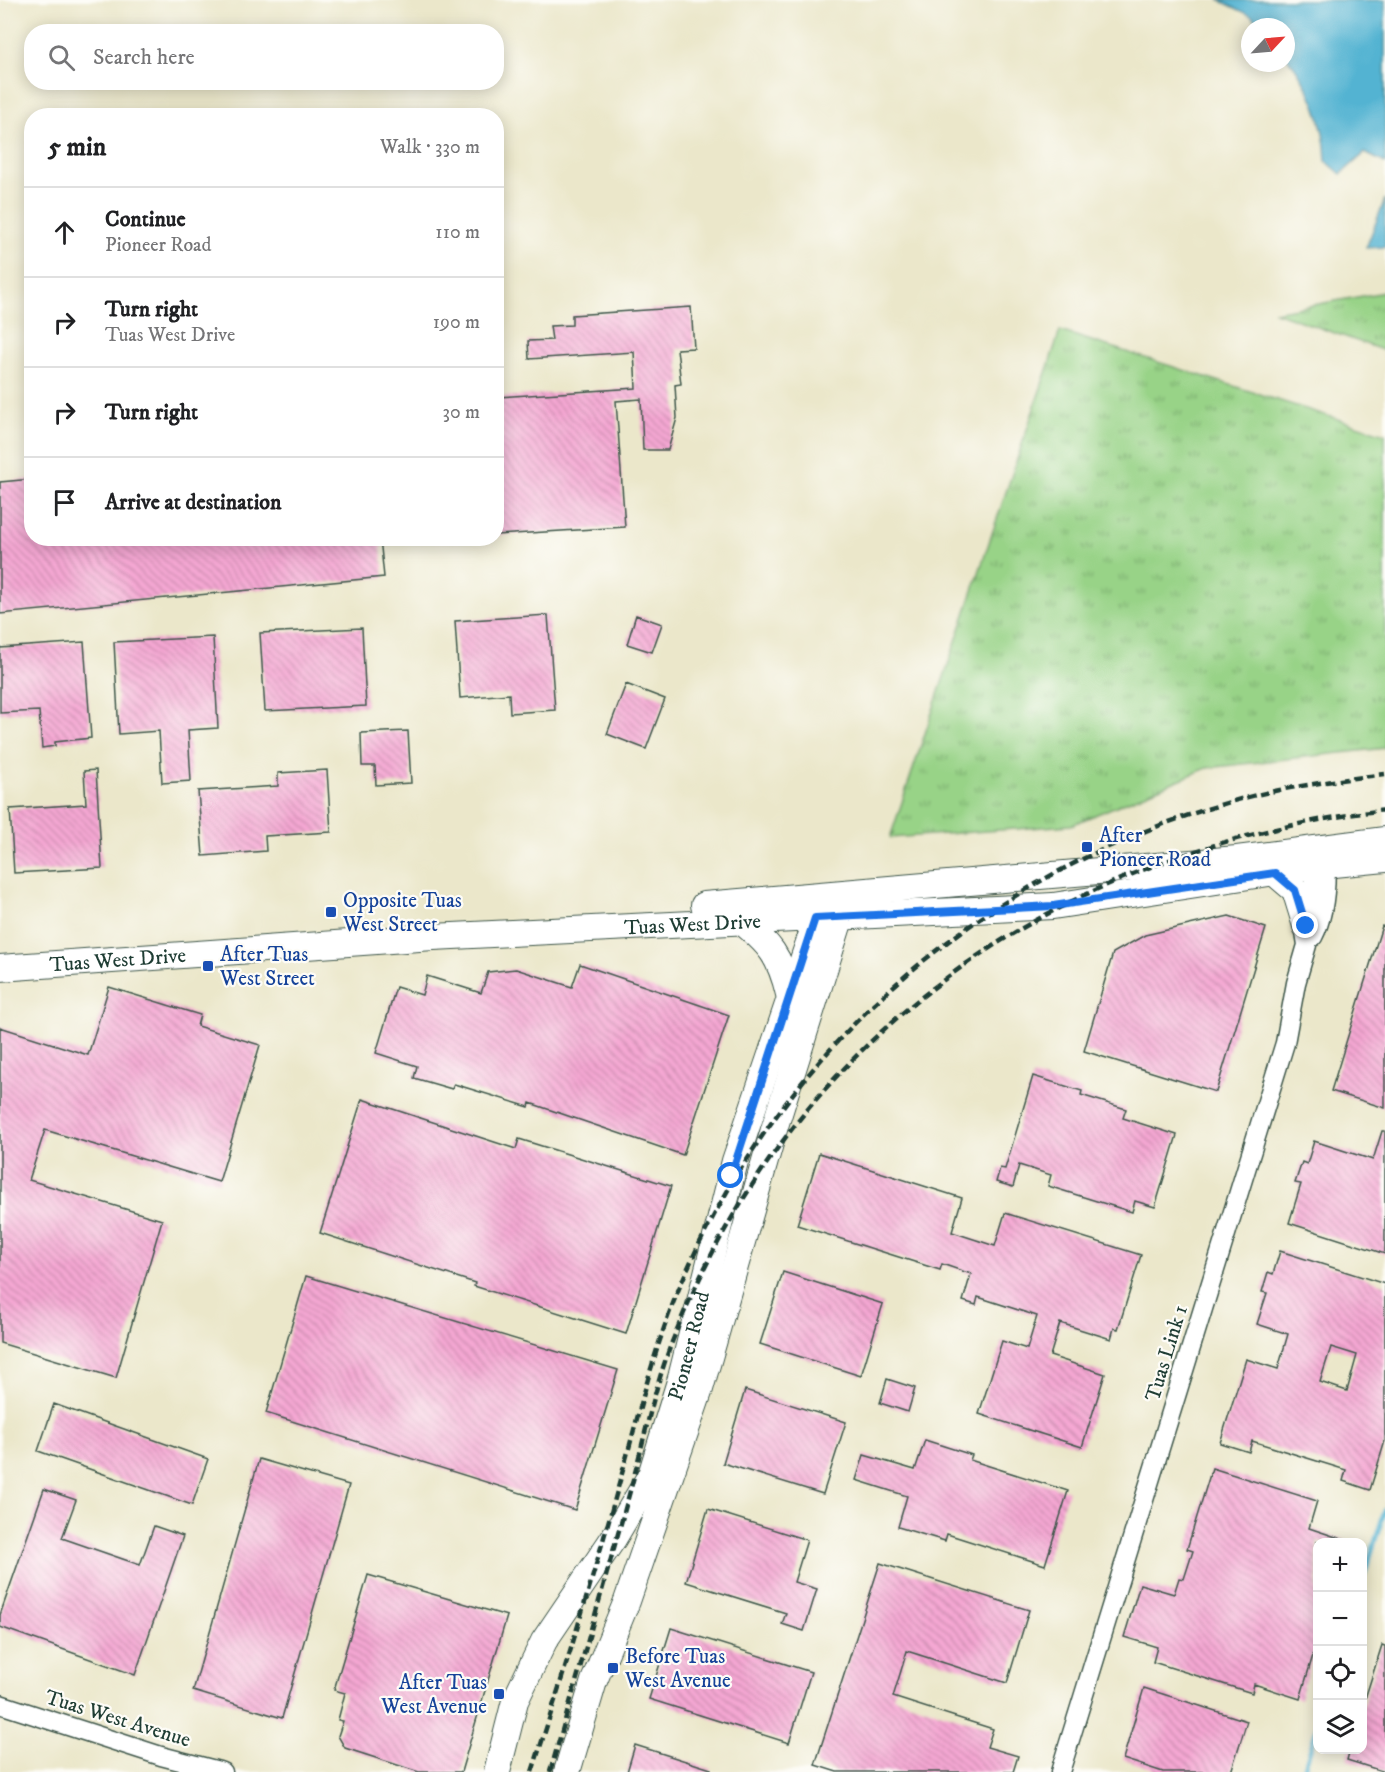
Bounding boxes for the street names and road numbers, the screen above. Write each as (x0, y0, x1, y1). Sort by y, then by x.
street label: Tuas West Drive (624, 909, 762, 941)
street label: Tuas West Drive (49, 943, 187, 978)
street label: Pioneer Road (663, 1288, 716, 1404)
street label: Tuas Link 1 (1140, 1302, 1194, 1404)
street label: Tuas West Avenue (42, 1685, 194, 1753)

